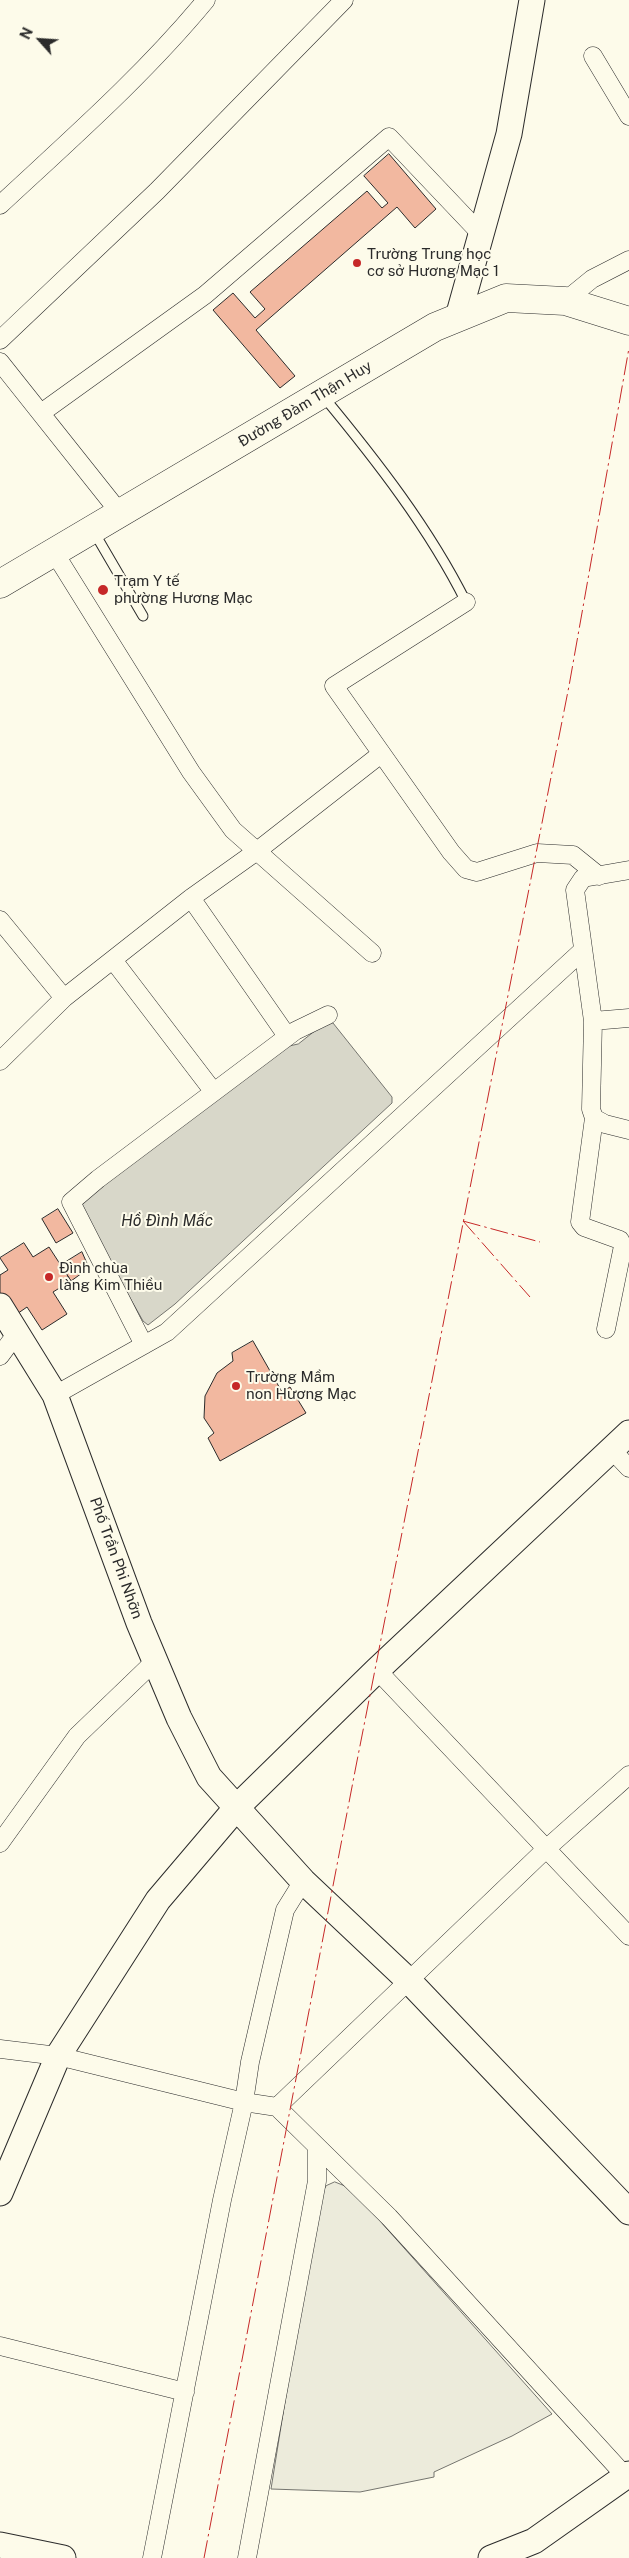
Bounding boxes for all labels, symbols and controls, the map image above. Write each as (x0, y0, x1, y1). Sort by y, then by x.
north arrow (15, 15, 65, 65)
text: N (17, 25, 36, 42)
place label: Trường Trung học cơ sở Hương Mạc 1 (367, 245, 499, 280)
marker: Trường Trung học cơ sở Hương Mạc 1 (351, 257, 363, 269)
street label: Đường Đàm Thận Huy (235, 357, 375, 451)
place label: Trạm Y tế phường Hương Mạc (114, 572, 253, 607)
marker: Trạm Y tế phường Hương Mạc (96, 583, 110, 597)
water label: Hồ Đình Mấc (121, 1211, 213, 1231)
place label: Đình chùa làng Kim Thiều (59, 1259, 163, 1294)
marker: Đình chùa làng Kim Thiều (43, 1271, 55, 1283)
place label: Trường Mầm non Hương Mạc (246, 1368, 357, 1403)
marker: Trường Mầm non Hương Mạc (230, 1380, 242, 1392)
street label: Phố Trần Phi Nhỡn (86, 1495, 146, 1621)

